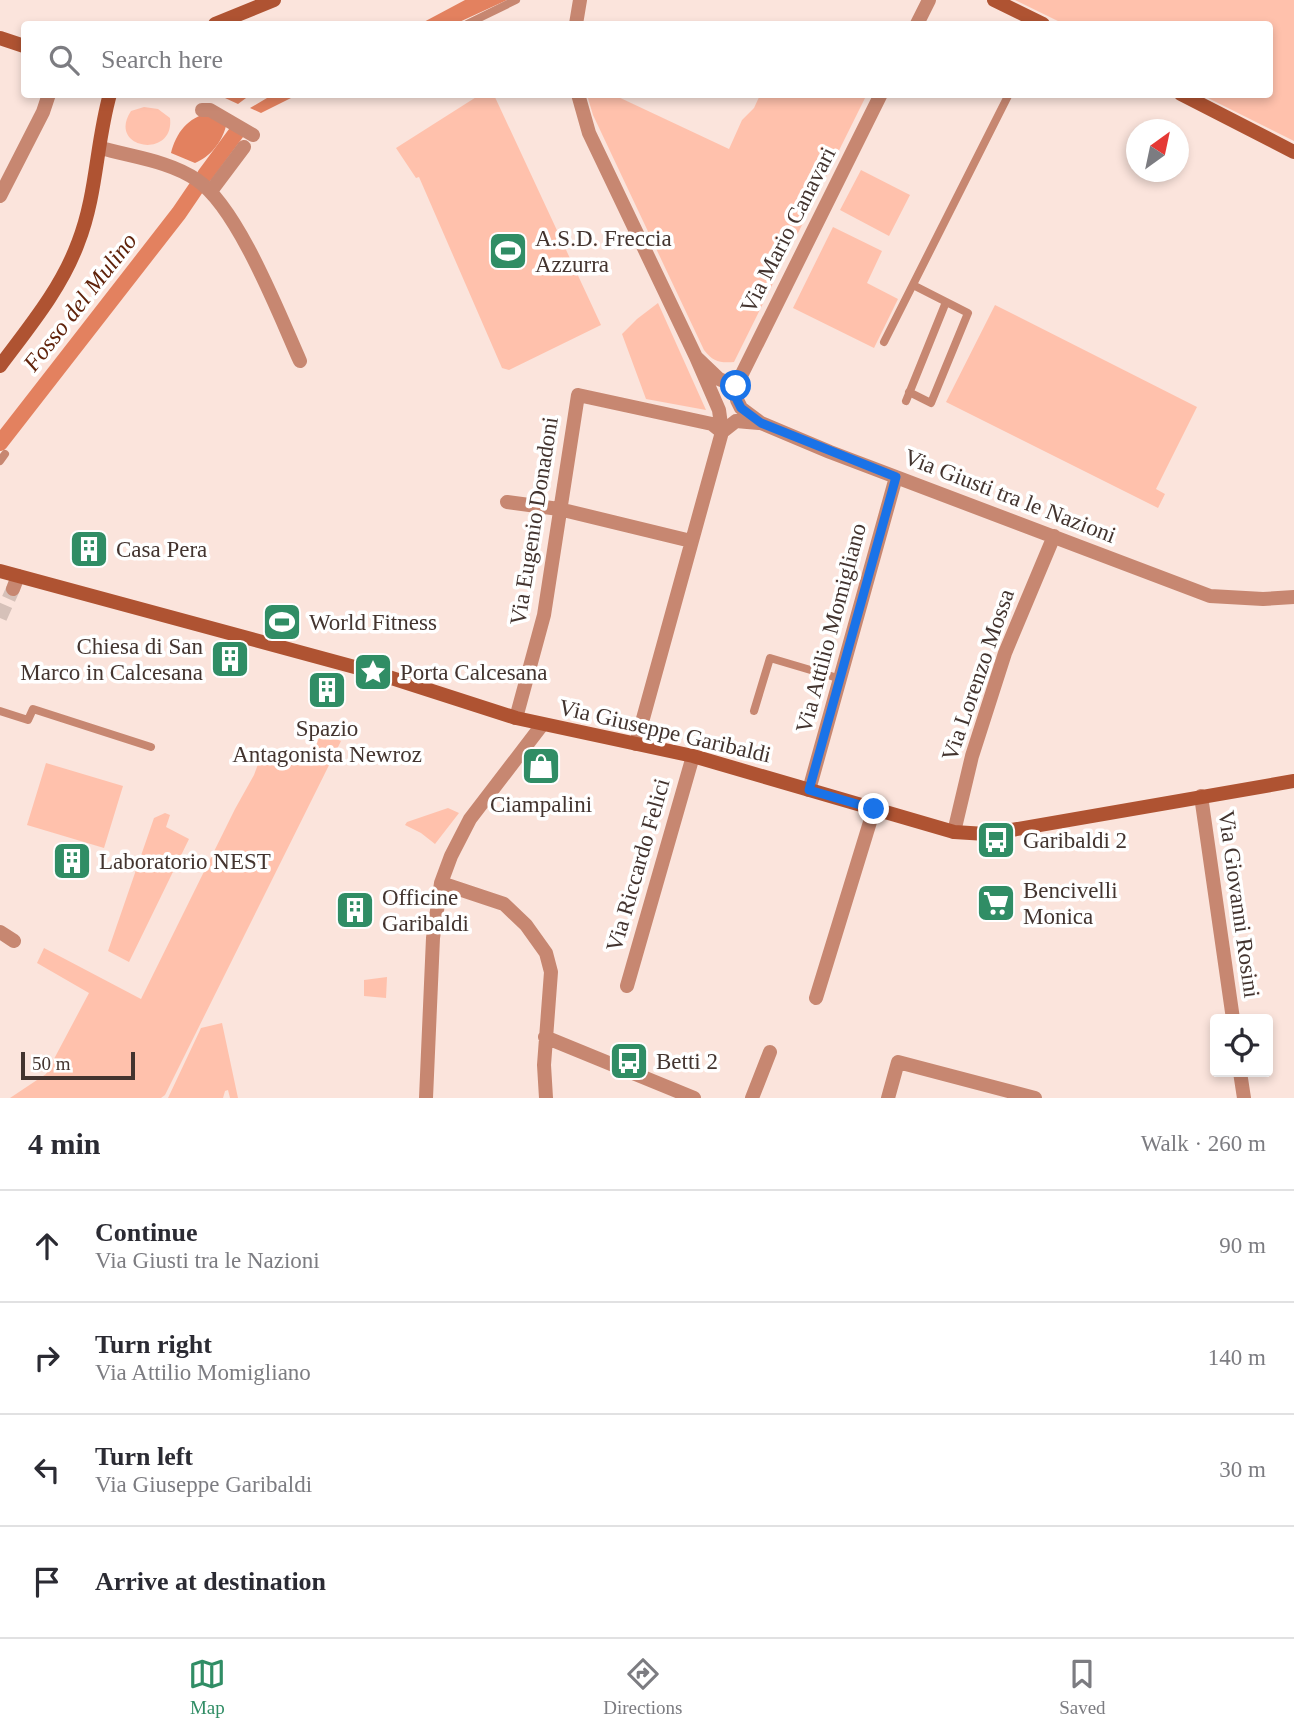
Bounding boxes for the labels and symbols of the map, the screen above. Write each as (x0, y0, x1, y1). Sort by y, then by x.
north arrow (1126, 119, 1189, 182)
street label: Via Mario Canavari (735, 143, 841, 317)
place label: A.S.D. Freccia Azzurra (535, 226, 672, 277)
water label: Fosso del Mulino (17, 228, 142, 377)
sports icon: A.S.D. Freccia Azzurra (487, 230, 529, 272)
route start (720, 370, 751, 401)
street label: Via Eugenio Donadoni (505, 415, 563, 627)
street label: Via Giusti tra le Nazioni (901, 444, 1119, 548)
street label: Via Attilio Momigliano (791, 521, 871, 735)
building icon: Casa Pera (68, 528, 110, 570)
place label: Casa Pera (116, 537, 207, 562)
street label: Via Lorenzo Mossa (937, 586, 1019, 764)
sports icon: World Fitness (261, 601, 303, 643)
place label: World Fitness (309, 610, 437, 635)
place label: Chiesa di San Marco in Calcesana (20, 634, 203, 685)
building icon: Chiesa di San Marco in Calcesana (209, 638, 251, 680)
place icon: Porta Calcesana (352, 651, 394, 693)
place label: Porta Calcesana (400, 660, 548, 685)
building icon: Spazio Antagonista Newroz (306, 669, 348, 711)
street label: Via Giuseppe Garibaldi (556, 694, 774, 768)
place label: Spazio Antagonista Newroz (232, 716, 422, 767)
shop icon: Ciampalini (520, 745, 562, 787)
street label: Via Riccardo Felici (601, 776, 675, 954)
place label: Ciampalini (490, 792, 592, 817)
route end (858, 793, 889, 824)
street label: Via Giovanni Rosini (1213, 809, 1265, 999)
bus stop icon: Garibaldi 2 (975, 819, 1017, 861)
place label: Garibaldi 2 (1023, 828, 1127, 853)
building icon: Laboratorio NEST (51, 840, 93, 882)
place label: Laboratorio NEST (99, 849, 271, 874)
place label: Bencivelli Monica (1023, 878, 1118, 929)
supermarket icon: Bencivelli Monica (975, 882, 1017, 924)
place label: Officine Garibaldi (382, 885, 469, 936)
building icon: Officine Garibaldi (334, 889, 376, 931)
bus stop icon: Betti 2 (608, 1040, 650, 1082)
scale bar (21, 1049, 135, 1081)
place label: Betti 2 (656, 1049, 718, 1074)

